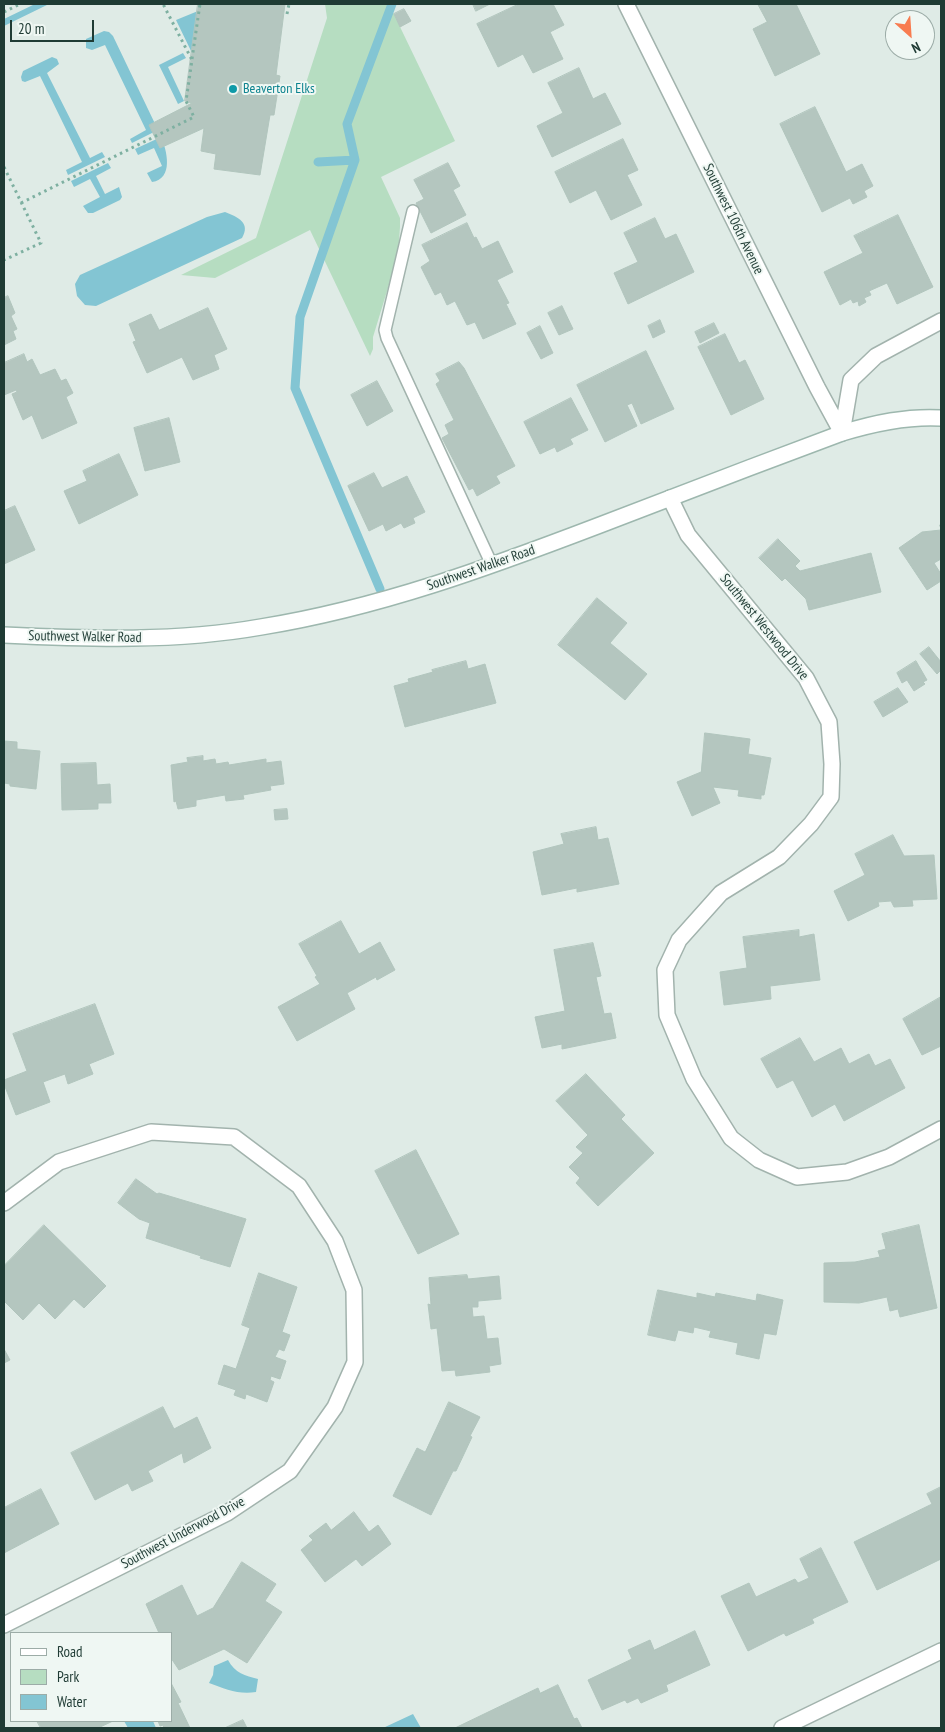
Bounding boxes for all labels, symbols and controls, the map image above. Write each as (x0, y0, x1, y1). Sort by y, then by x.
scale bar (12, 10, 96, 42)
north arrow (885, 10, 935, 60)
text: 20 m (18, 19, 44, 38)
text: N (909, 38, 923, 57)
place label: Beaverton Elks (243, 81, 315, 97)
marker: Beaverton Elks (227, 83, 239, 95)
street label: Southwest 106th Avenue (699, 161, 767, 277)
street label: Southwest Walker Road (425, 542, 537, 594)
street label: Southwest Westwood Drive (716, 571, 812, 683)
street label: Southwest Walker Road (28, 628, 142, 646)
street label: Southwest Underwood Drive (118, 1493, 248, 1573)
legend (10, 1632, 172, 1722)
text: Road (57, 1642, 83, 1661)
text: Park (57, 1667, 79, 1686)
text: Water (57, 1692, 87, 1711)

